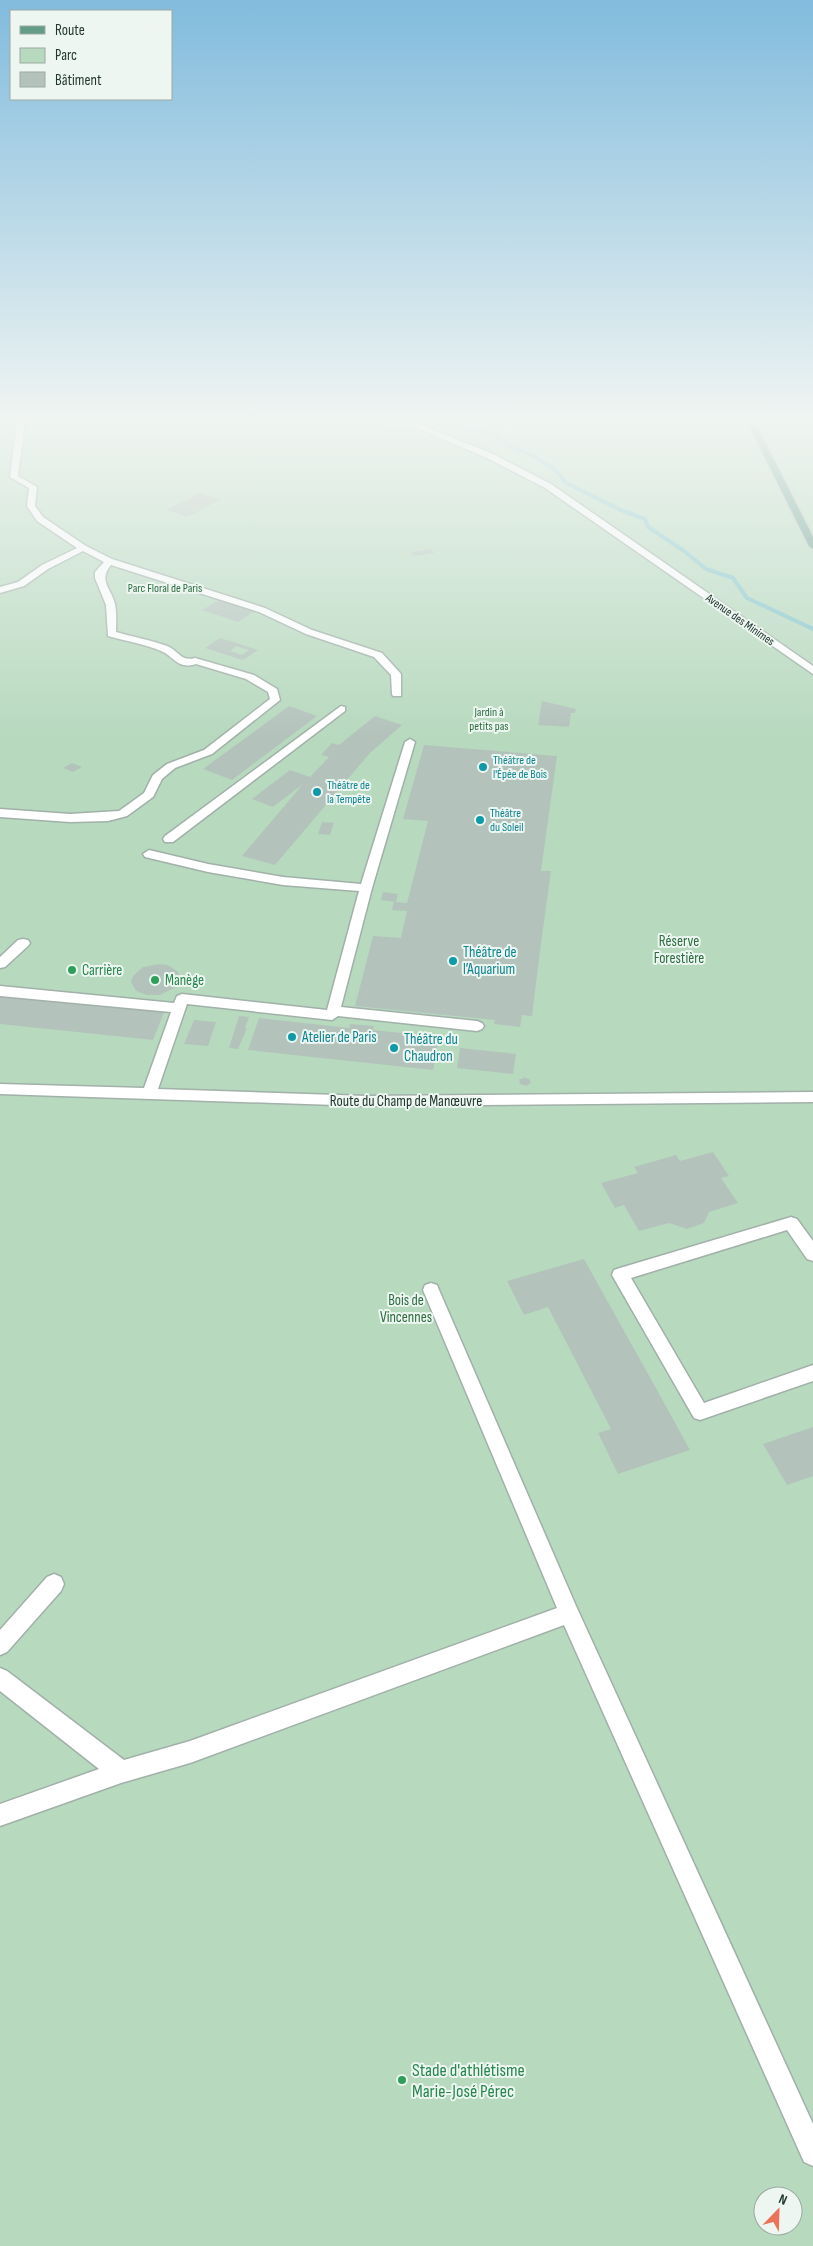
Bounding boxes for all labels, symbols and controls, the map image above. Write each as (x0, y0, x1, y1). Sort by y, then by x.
legend (10, 10, 172, 100)
text: Route (55, 21, 85, 40)
text: Parc (55, 46, 77, 65)
text: Bâtiment (55, 71, 102, 90)
park label: Parc Floral de Paris (128, 581, 202, 596)
street label: Avenue des Minimes (702, 590, 777, 649)
park label: Jardin à petits pas (469, 705, 509, 734)
place label: Théâtre de l'Épée de Bois (493, 753, 547, 782)
marker: Théâtre de l'Épée de Bois (477, 761, 489, 773)
place label: Théâtre de la Tempête (327, 778, 371, 807)
marker: Théâtre de la Tempête (311, 786, 323, 798)
place label: Théâtre du Soleil (490, 806, 524, 835)
marker: Théâtre du Soleil (474, 814, 486, 826)
park label: Réserve Forestière (654, 932, 704, 968)
place label: Théâtre de l’Aquarium (463, 943, 517, 979)
marker: Théâtre de l’Aquarium (447, 955, 459, 967)
place label: Carrière (82, 961, 122, 980)
marker: Carrière (66, 964, 78, 976)
place label: Manège (165, 971, 204, 990)
marker: Manège (149, 974, 161, 986)
place label: Atelier de Paris (301, 1028, 377, 1047)
place label: Théâtre du Chaudron (404, 1030, 458, 1066)
marker: Atelier de Paris (286, 1031, 298, 1043)
marker: Théâtre du Chaudron (388, 1042, 400, 1054)
street label: Route du Champ de Manœuvre (330, 1092, 482, 1111)
park label: Bois de Vincennes (380, 1291, 432, 1327)
place label: Stade d'athlétisme Marie-José Pérec (412, 2060, 525, 2102)
marker: Stade d'athlétisme Marie-José Pérec (396, 2074, 408, 2086)
north arrow (753, 2186, 803, 2236)
text: N (776, 2190, 790, 2209)

